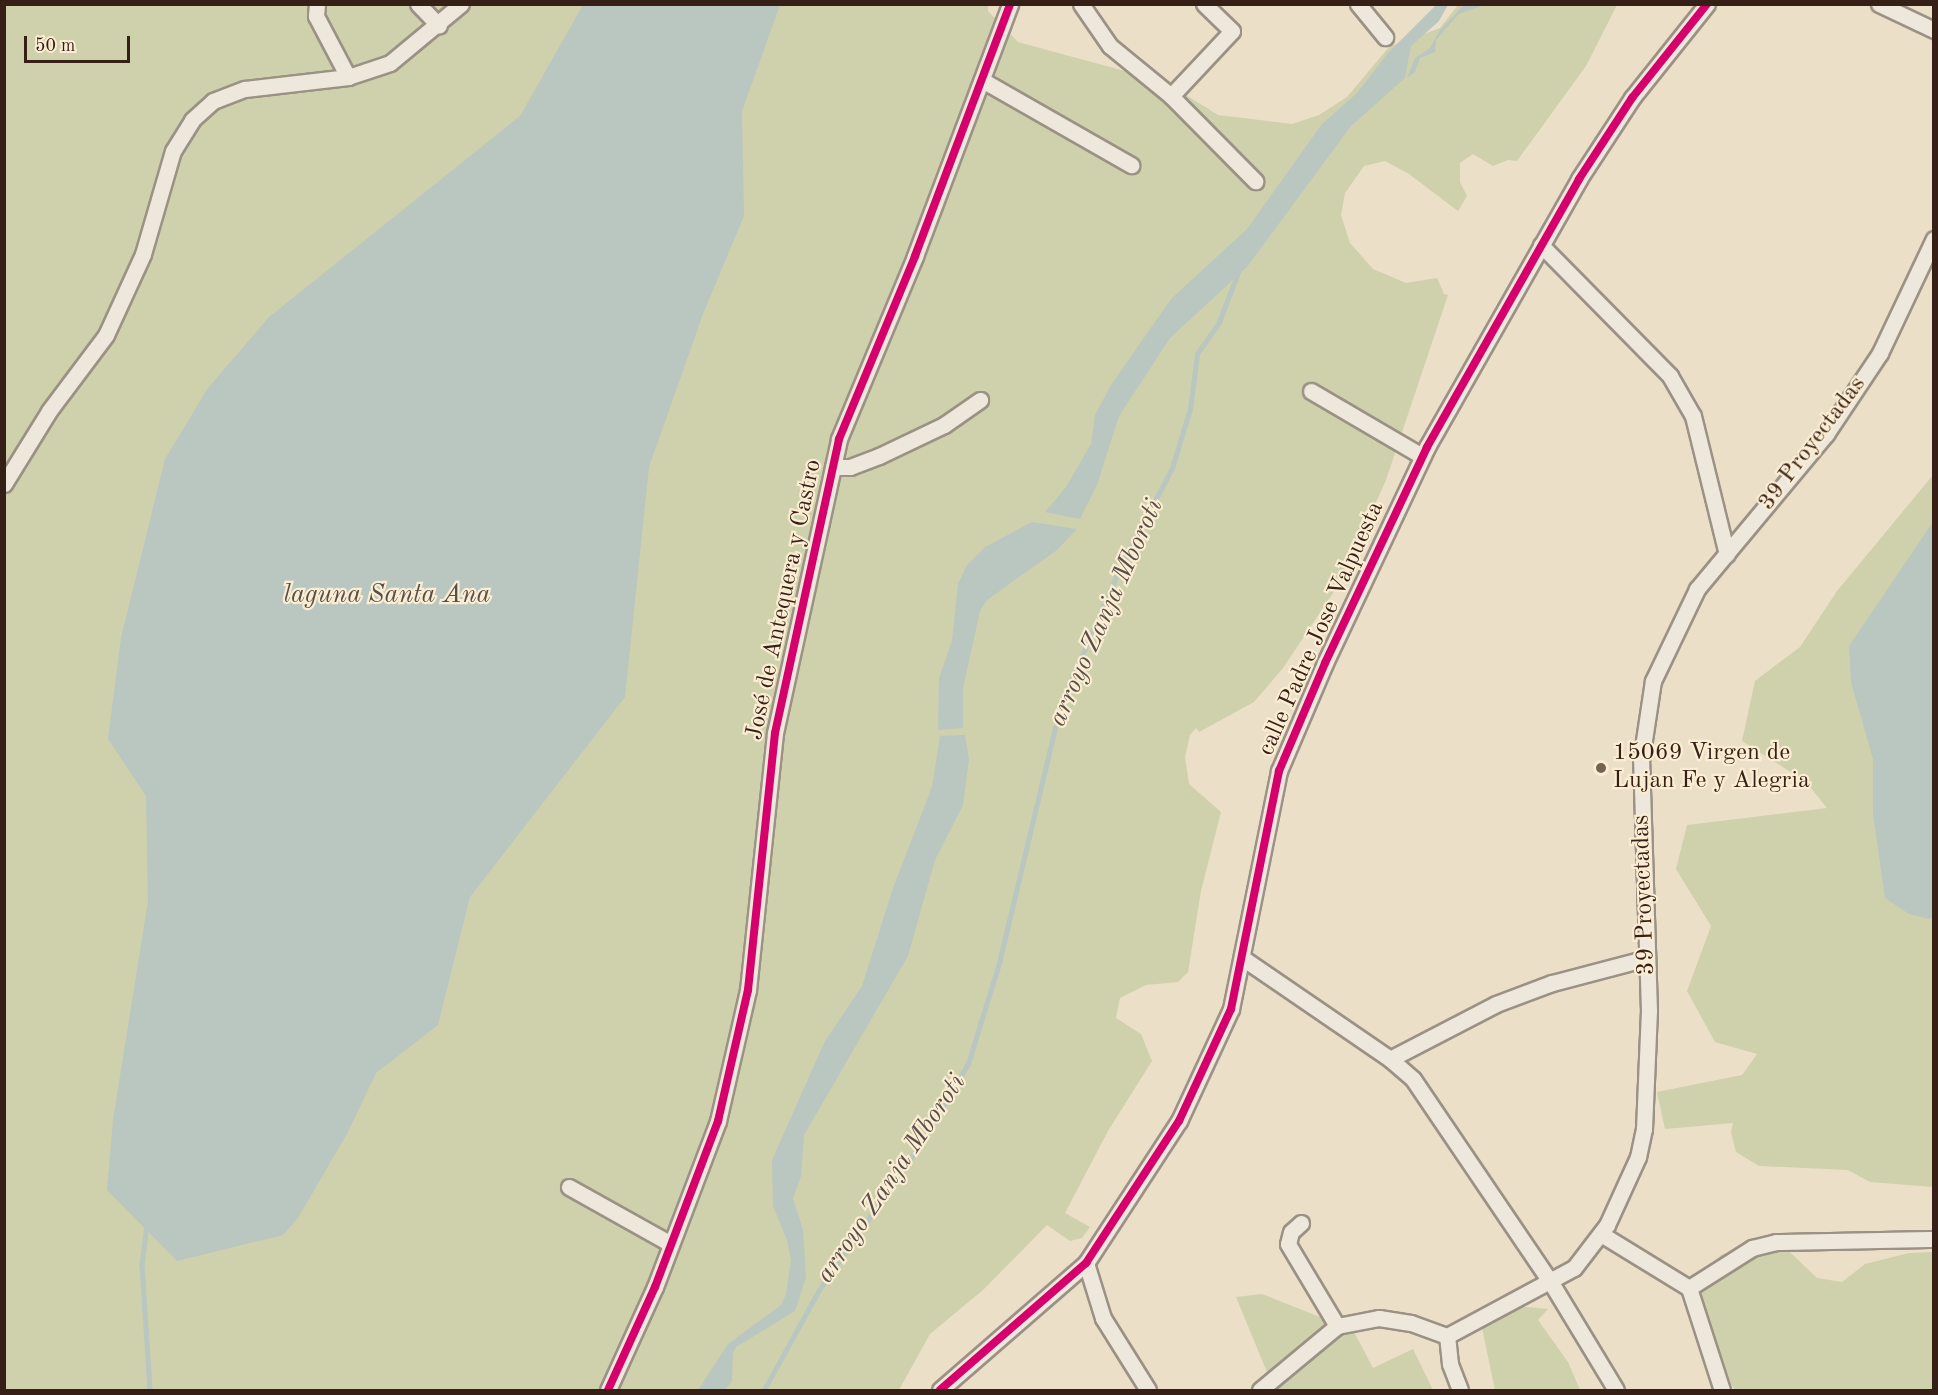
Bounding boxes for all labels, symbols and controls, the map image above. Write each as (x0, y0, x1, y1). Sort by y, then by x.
scale bar (27, 24, 134, 62)
text: 50 m (35, 37, 75, 55)
street label: 39 Proyectadas (1753, 371, 1873, 517)
street label: José de Antequera y Castro (741, 457, 829, 743)
water label: arroyo Zanja Mboroti (1043, 495, 1171, 731)
street label: calle Padre Jose Valpuesta (1253, 497, 1391, 761)
water label: laguna Santa Ana (283, 580, 491, 612)
place label: 15069 Virgen de Lujan Fe y Alegria (1613, 740, 1810, 796)
marker: 15069 Virgen de Lujan Fe y Alegria (1594, 761, 1608, 775)
street label: 39 Proyectadas (1628, 814, 1662, 976)
water label: arroyo Zanja Mboroti (811, 1069, 973, 1289)

